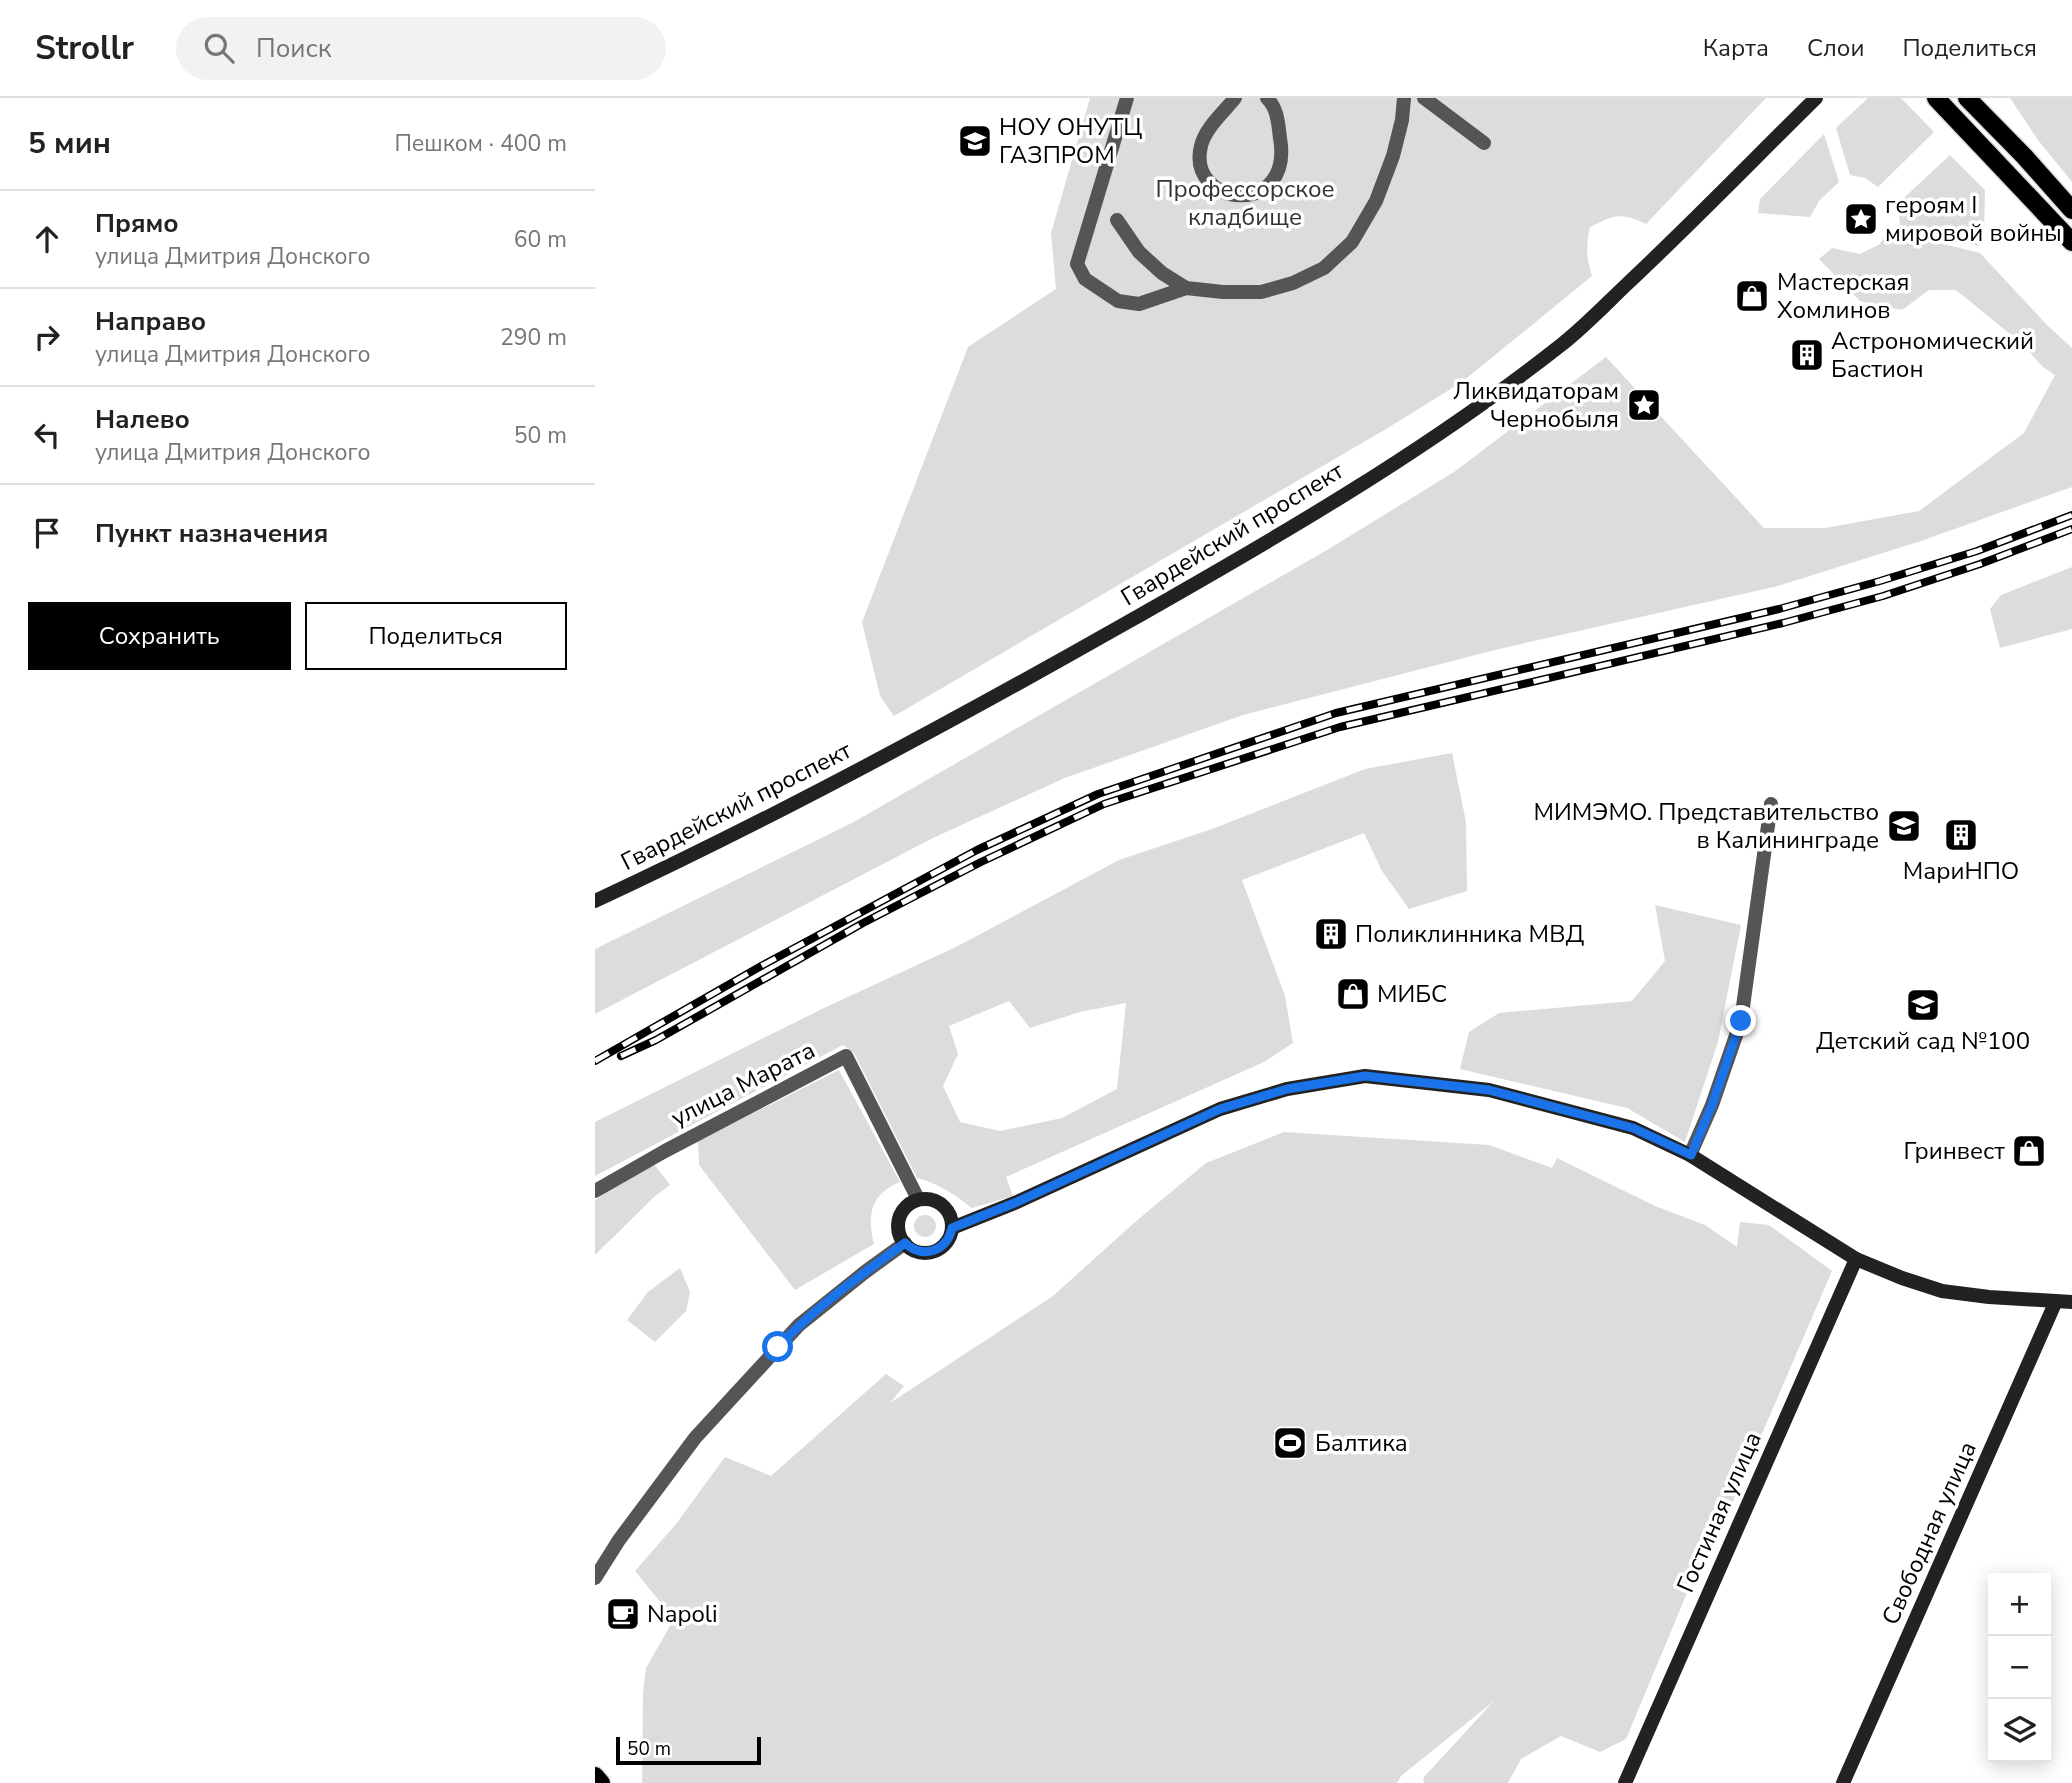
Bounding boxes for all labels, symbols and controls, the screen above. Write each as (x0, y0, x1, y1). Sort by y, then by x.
search box (176, 17, 666, 80)
text: Strollr (35, 26, 134, 71)
icon: search (200, 29, 238, 67)
text: Поиск (256, 31, 332, 66)
text: Карта (1703, 32, 1769, 64)
text: Слои (1807, 32, 1864, 64)
text: Поделиться (1902, 32, 2037, 64)
place label: НОУ ОНУТЦ ГАЗПРОМ (999, 111, 1142, 171)
school or university icon: НОУ ОНУТЦ ГАЗПРОМ (956, 122, 994, 160)
text: 5 мин (28, 123, 111, 164)
text: Пешком · 400 m (394, 128, 567, 159)
park label: Профессорское кладбище (1155, 173, 1335, 233)
place label: героям I мировой войны (1885, 189, 2062, 249)
place icon: героям I мировой войны (1842, 200, 1880, 238)
text: Прямо (95, 206, 179, 241)
icon: ahead (28, 220, 66, 258)
text: 60 m (514, 224, 567, 255)
text: улица Дмитрия Донского (95, 241, 371, 272)
place label: Мастерская Хомлинов (1777, 266, 1910, 326)
shop icon: Мастерская Хомлинов (1733, 277, 1771, 315)
text: Направо (95, 304, 206, 339)
icon: right (28, 318, 66, 356)
text: 290 m (500, 322, 567, 353)
place label: Астрономический Бастион (1831, 325, 2034, 385)
building icon: Астрономический Бастион (1788, 336, 1826, 374)
text: улица Дмитрия Донского (95, 339, 371, 370)
place label: Ликвидаторам Чернобыля (1453, 375, 1619, 435)
place icon: Ликвидаторам Чернобыля (1625, 386, 1663, 424)
text: Налево (95, 402, 190, 437)
icon: left (28, 416, 66, 454)
text: 50 m (514, 420, 567, 451)
text: улица Дмитрия Донского (95, 437, 371, 468)
street label: Гвардейский проспект (1115, 455, 1350, 613)
icon: arrive (28, 514, 66, 552)
text: Пункт назначения (95, 516, 328, 551)
button: Сохранить (28, 602, 291, 670)
button: Поделиться (305, 602, 567, 670)
street label: Гвардейский проспект (615, 734, 857, 878)
place label: МИМЭМО. Представительство в Калининграде (1534, 796, 1879, 856)
school or university icon: МИМЭМО. Представительство в Калининграде (1885, 807, 1923, 845)
building icon: МариНПО (1942, 816, 1980, 854)
place label: МариНПО (1903, 855, 2019, 887)
building icon: Поликлинника МВД (1312, 915, 1350, 953)
place label: Поликлинника МВД (1355, 918, 1584, 950)
shop icon: МИБС (1334, 975, 1372, 1013)
place label: МИБС (1377, 978, 1447, 1010)
school or university icon: Детский сад №100 (1904, 986, 1942, 1024)
route end (1725, 1005, 1756, 1036)
place label: Детский сад №100 (1816, 1025, 2030, 1057)
street label: улица Марата (666, 1034, 820, 1134)
shop icon: Гринвест (2010, 1132, 2048, 1170)
place label: Гринвест (1903, 1135, 2005, 1167)
route start (762, 1331, 793, 1362)
sports icon: Балтика (1271, 1424, 1309, 1462)
place label: Балтика (1315, 1427, 1408, 1459)
street label: Гостиная улица (1669, 1427, 1769, 1597)
street label: Свободная улица (1874, 1436, 1984, 1630)
map controls (1988, 1573, 2051, 1762)
button: + (1988, 1573, 2051, 1636)
cafe icon: Napoli (604, 1595, 642, 1633)
place label: Napoli (647, 1598, 718, 1630)
button: − (1988, 1636, 2051, 1699)
button: layers (1988, 1699, 2051, 1762)
scale bar (616, 1734, 761, 1766)
text: 50 m (627, 1736, 671, 1762)

